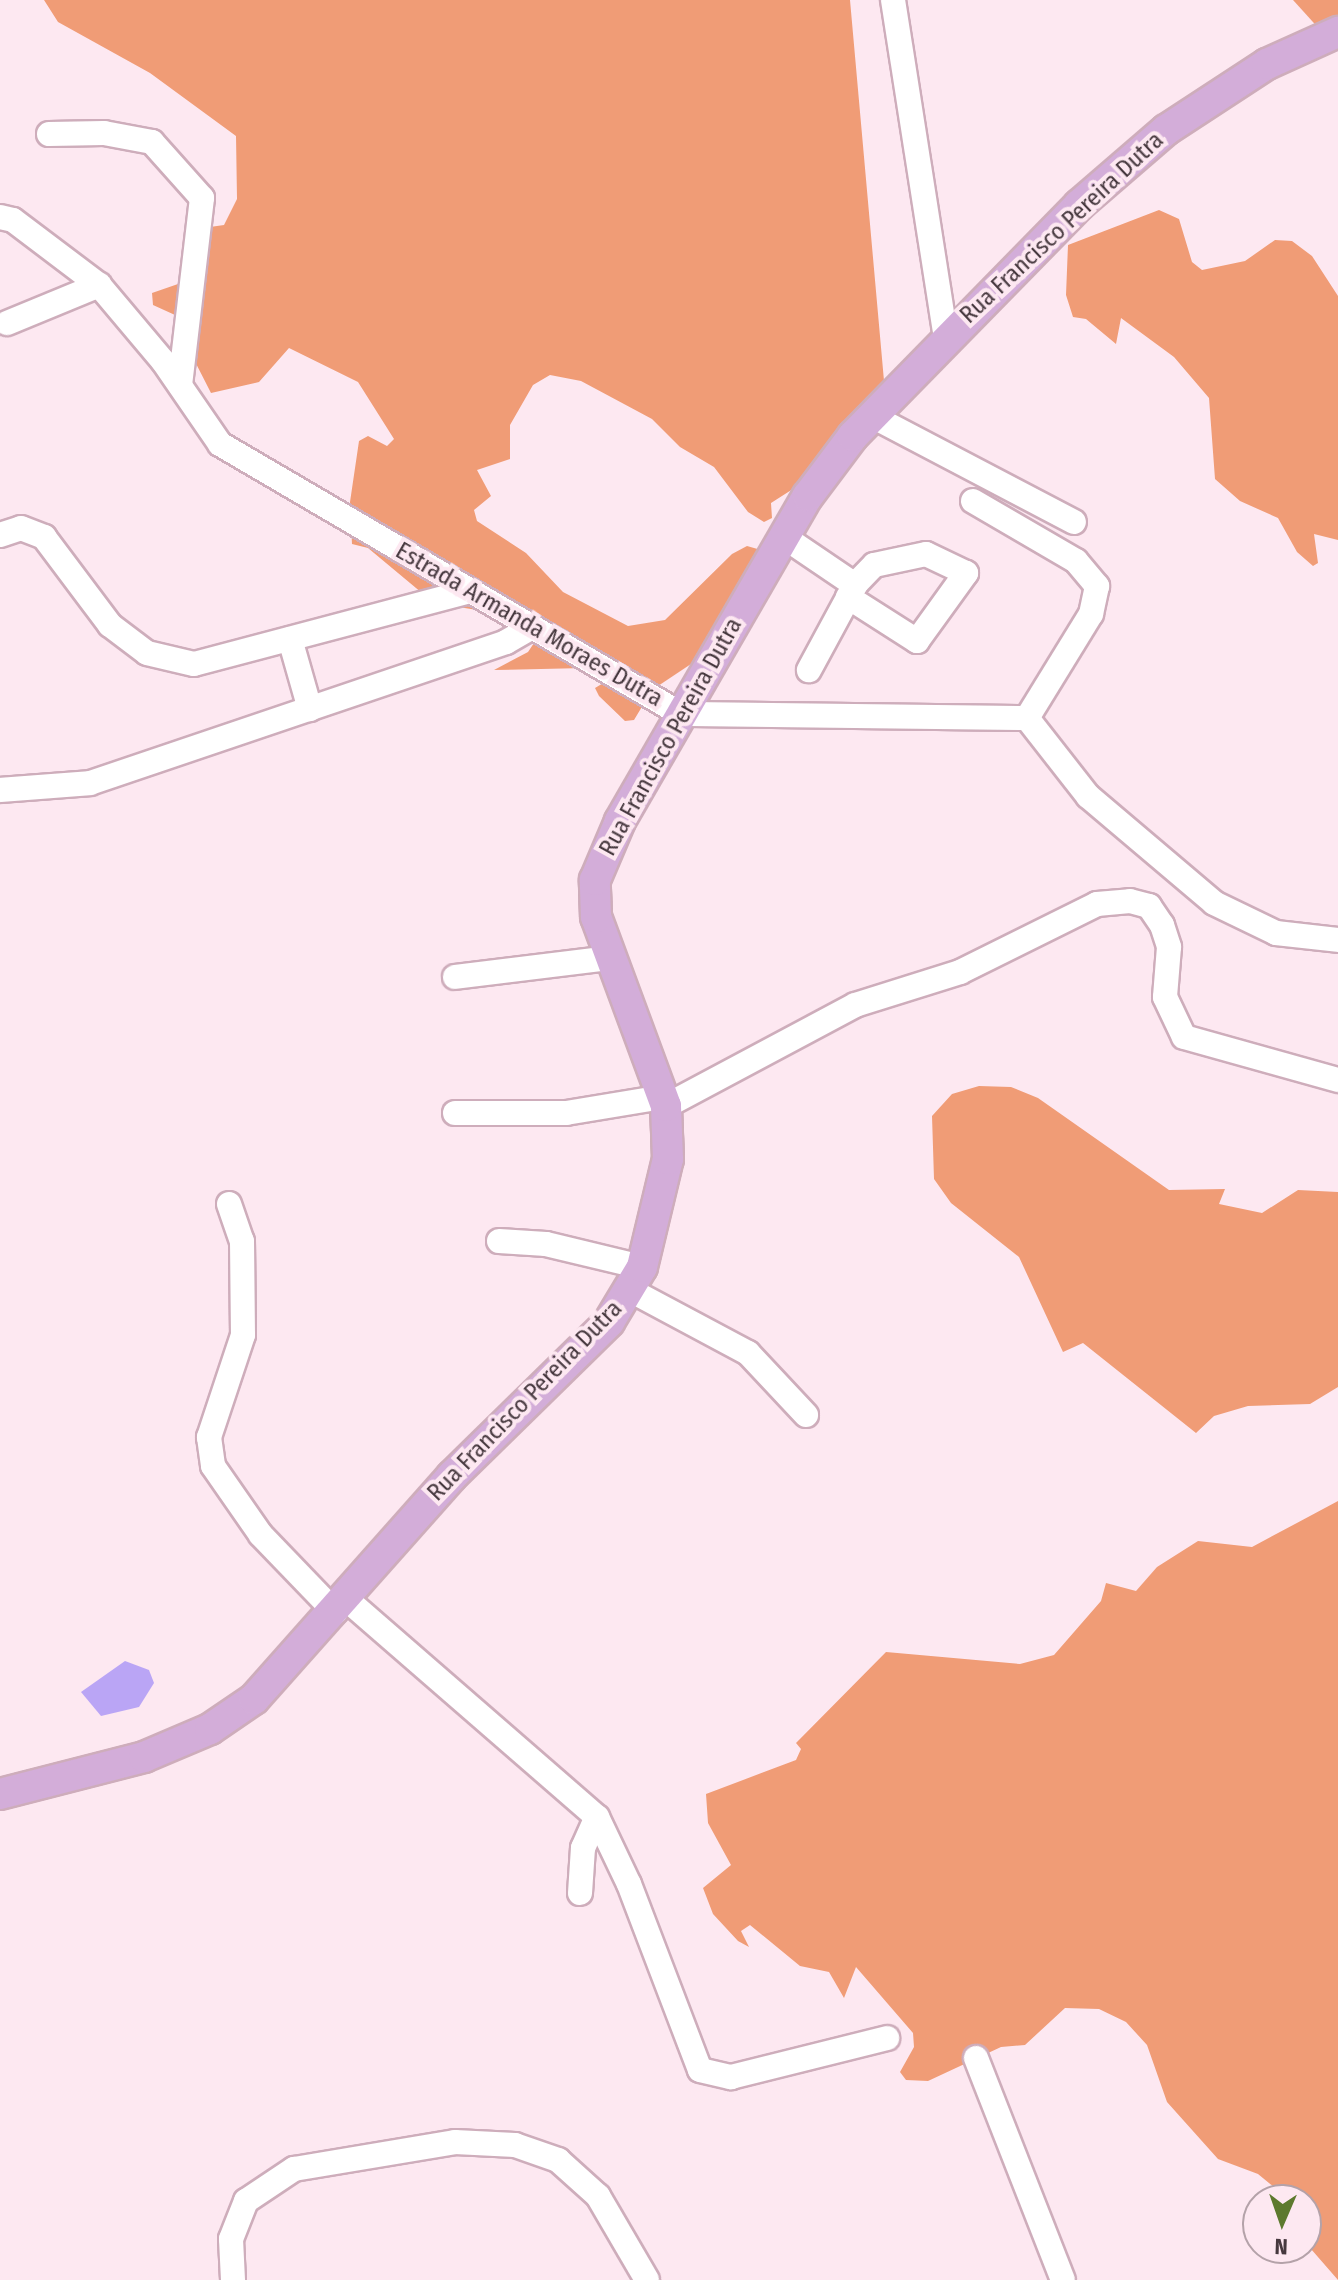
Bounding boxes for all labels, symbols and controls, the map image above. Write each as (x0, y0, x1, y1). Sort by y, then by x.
street label: Rua Francisco Pereira Dutra (954, 126, 1170, 330)
street label: Estrada Armanda Moraes Dutra (390, 537, 668, 713)
street label: Rua Francisco Pereira Dutra (594, 613, 748, 861)
street label: Rua Francisco Pereira Dutra (422, 1295, 628, 1507)
north arrow (1242, 2184, 1322, 2264)
text: N (1274, 2233, 1288, 2260)

